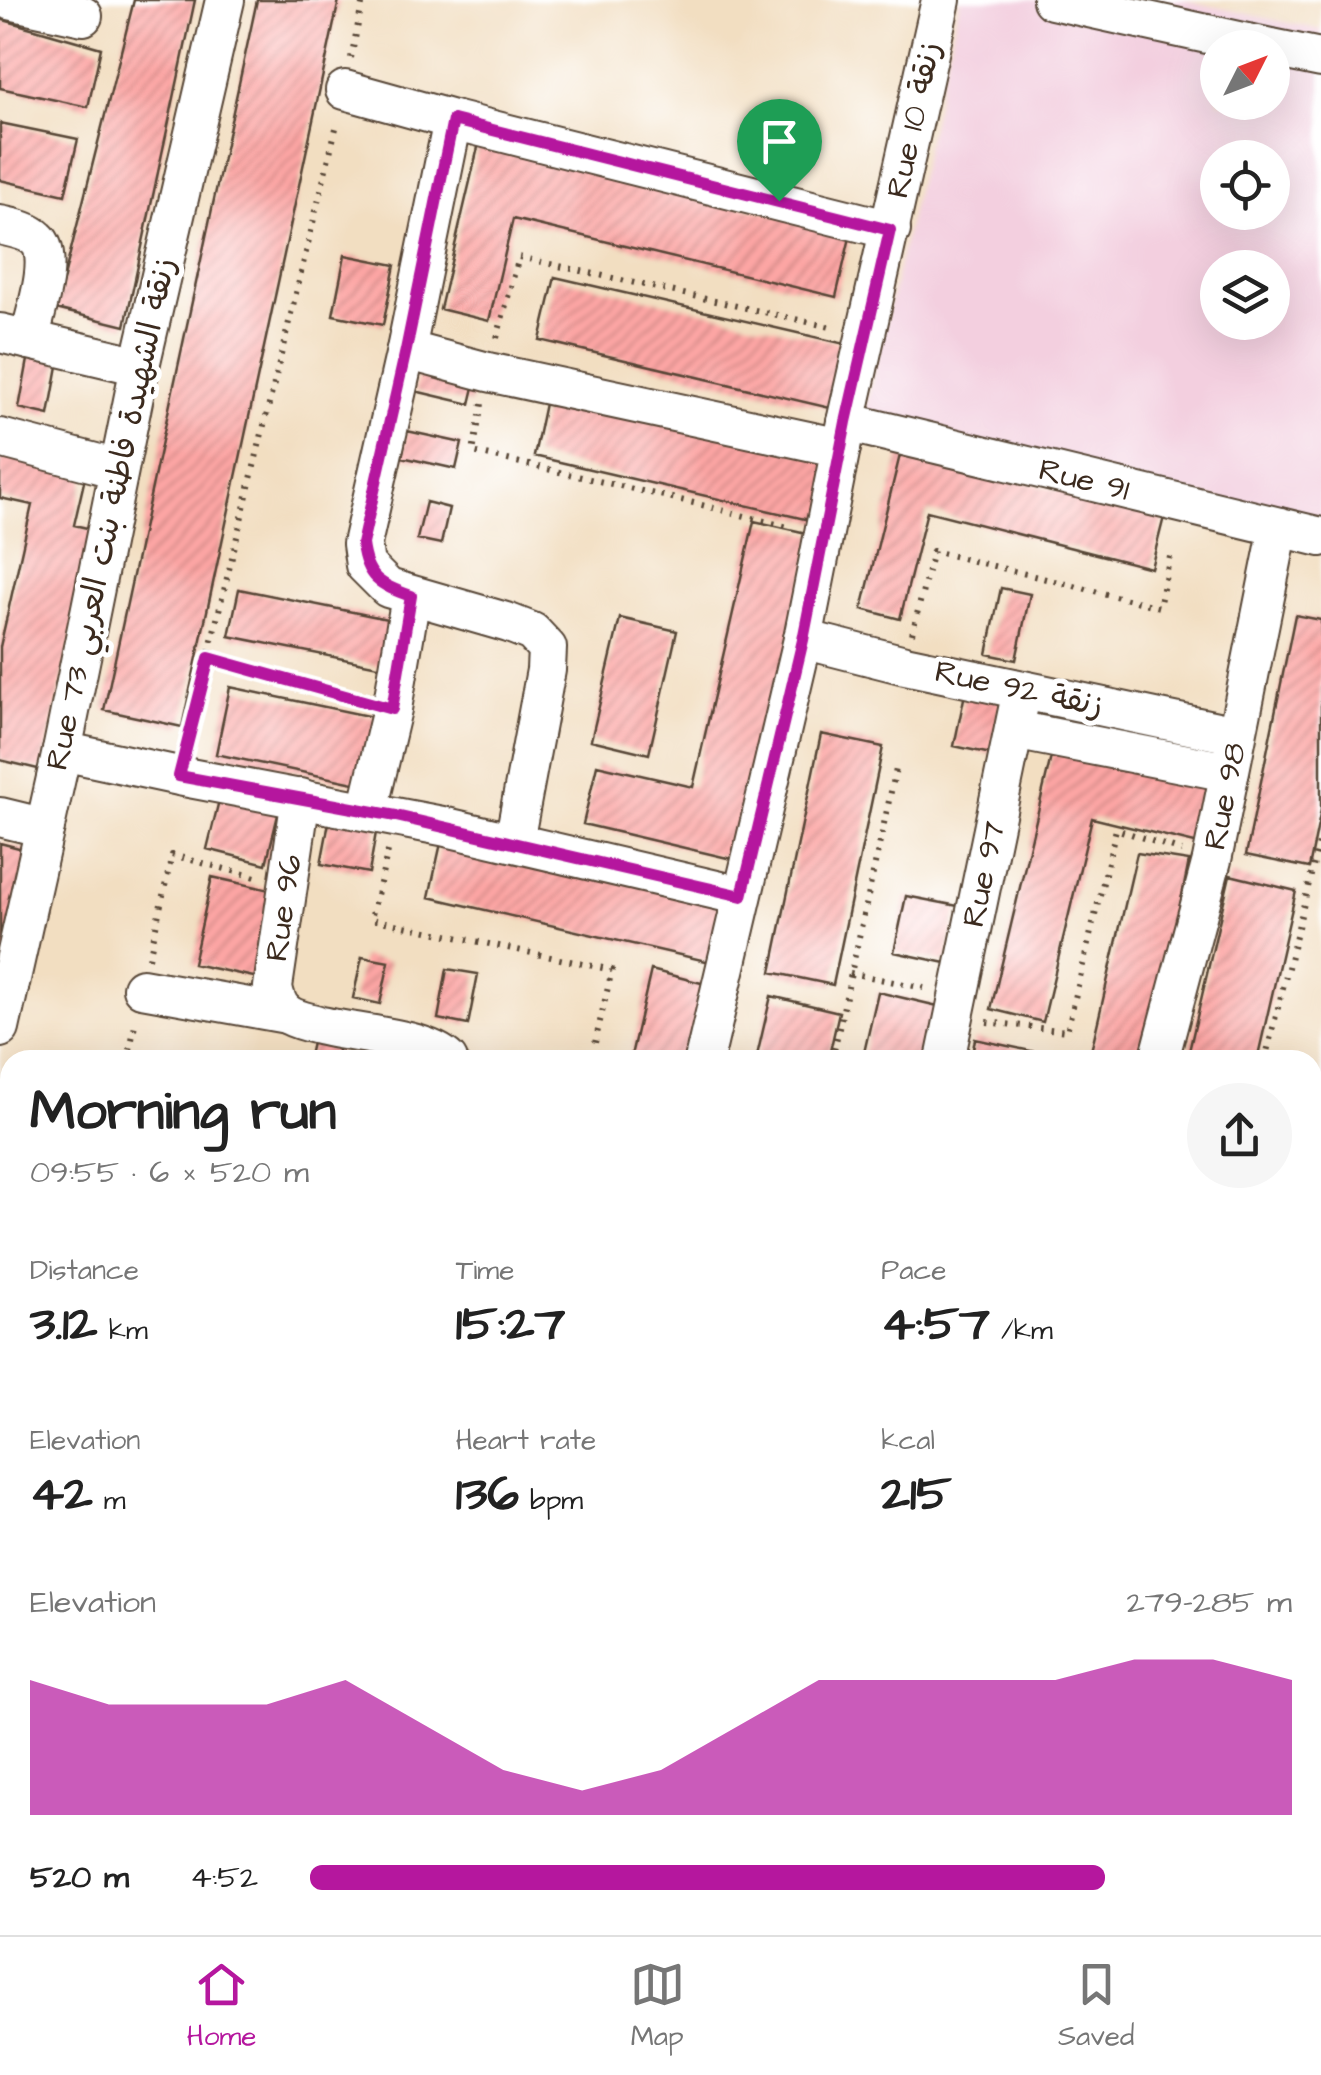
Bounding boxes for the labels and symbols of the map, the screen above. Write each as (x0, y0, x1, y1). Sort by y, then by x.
north arrow (1200, 30, 1290, 120)
street label: Rue 10 زنقة (875, 38, 953, 202)
pin (737, 99, 822, 202)
street label: Rue 73 زنقة الشهيدة فاطنة بنت العربي (35, 254, 191, 775)
street label: Rue 91 (1034, 447, 1134, 512)
street label: Rue 92 زنقة (931, 649, 1107, 729)
street label: Rue 98 (1192, 739, 1258, 854)
street label: Rue 97 (951, 817, 1017, 931)
street label: Rue 96 (254, 852, 314, 964)

